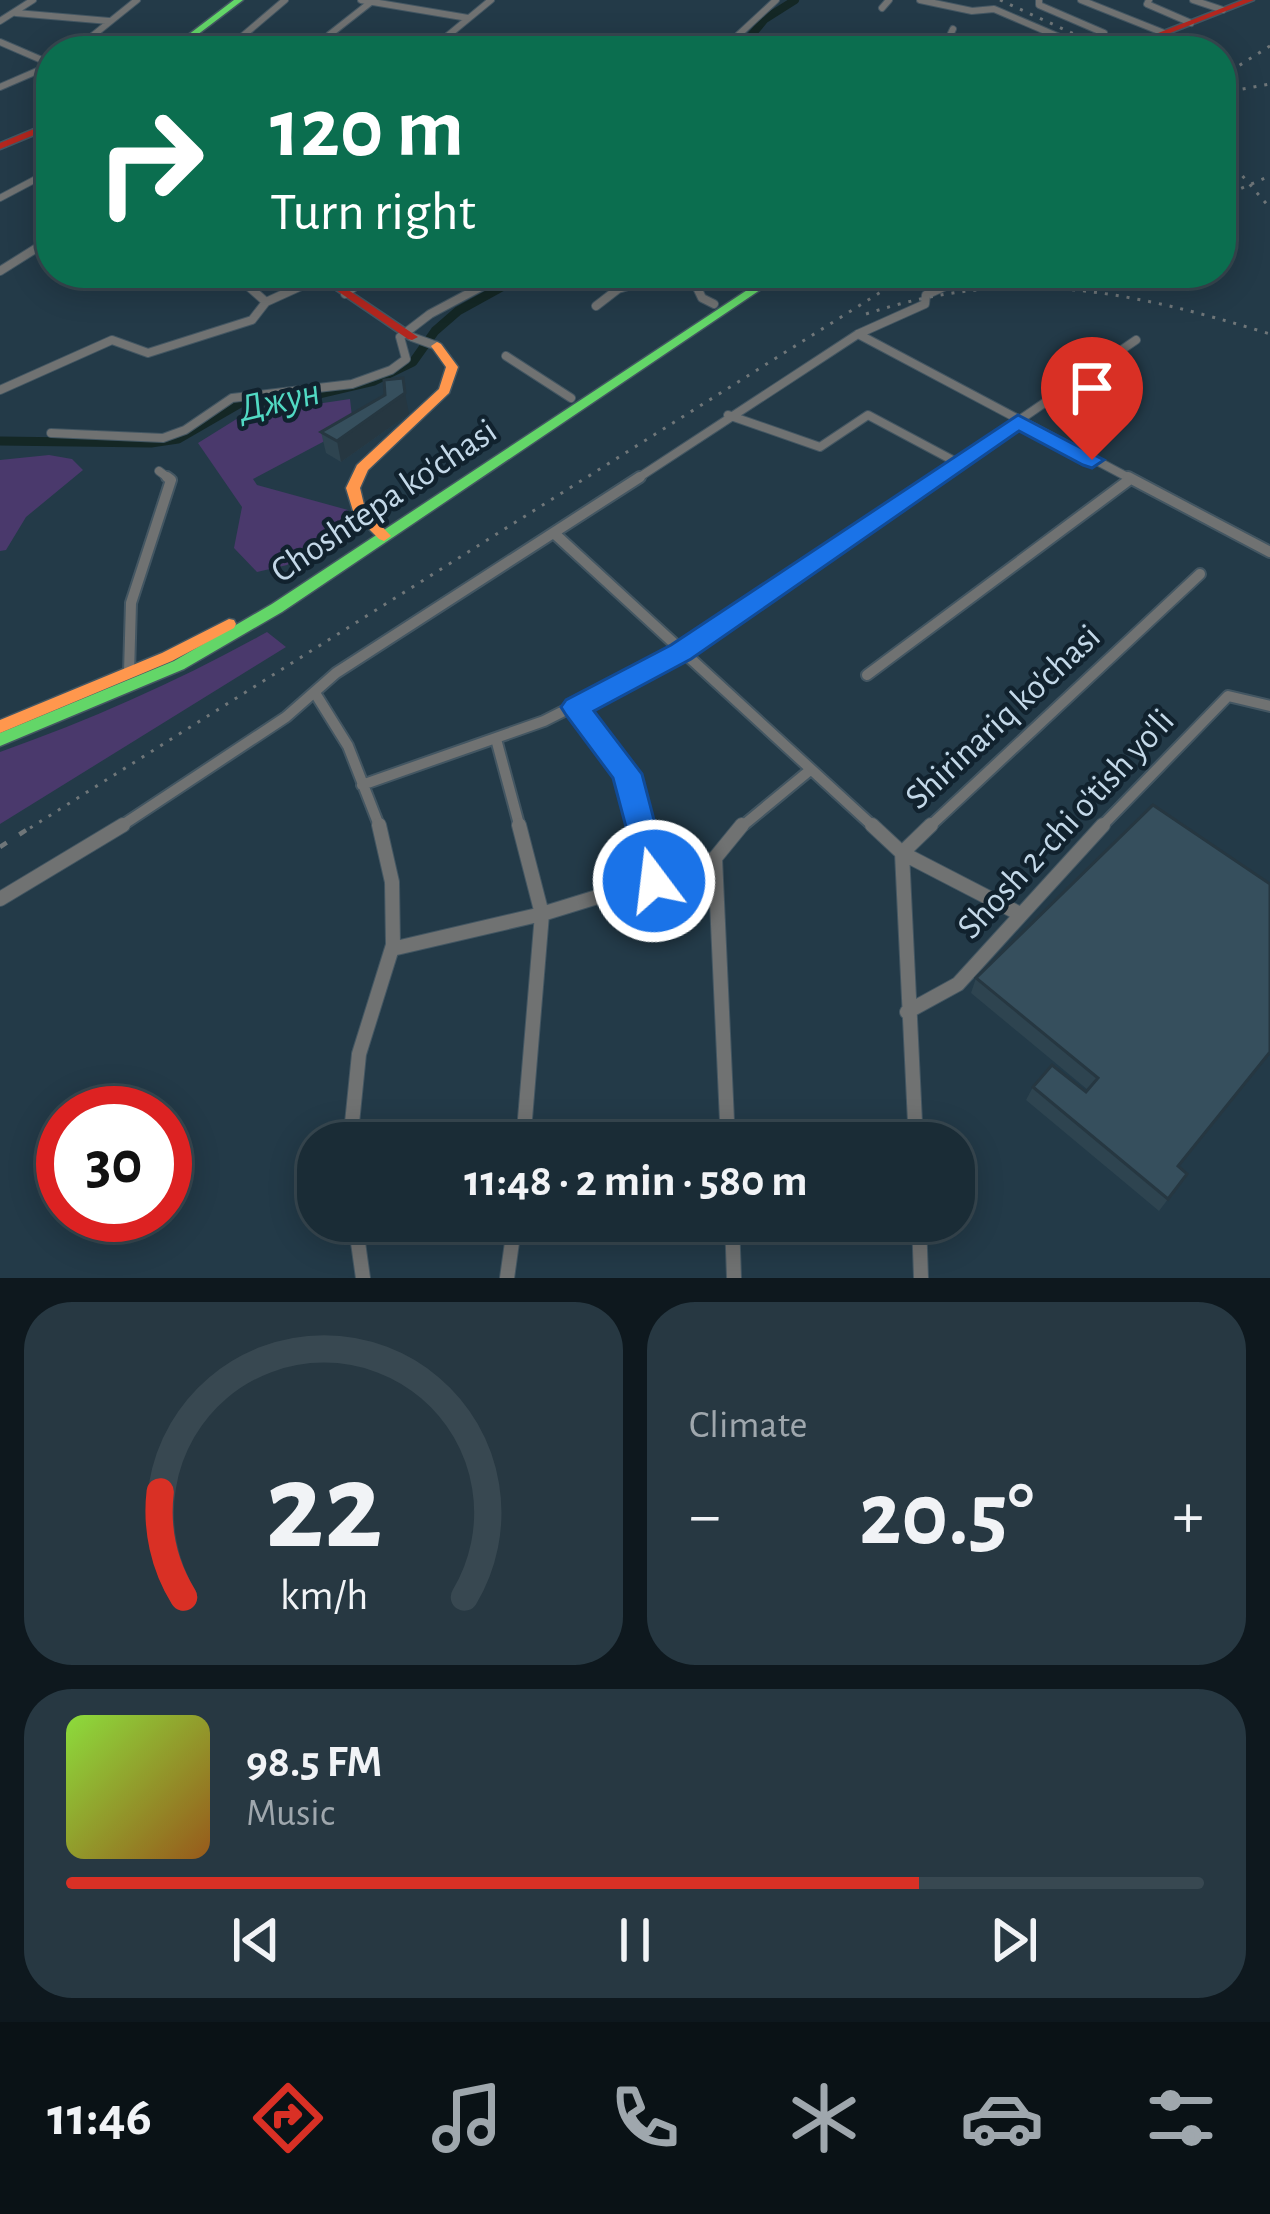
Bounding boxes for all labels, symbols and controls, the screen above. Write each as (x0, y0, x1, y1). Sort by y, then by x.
icon: right (72, 84, 228, 240)
text: 120 m (270, 88, 464, 172)
text: Turn right (270, 186, 476, 240)
pin (1041, 337, 1143, 460)
icon: arrive (1059, 355, 1125, 421)
water label: Джун (233, 373, 324, 430)
street label: Choshtepa ko'chasi (265, 413, 503, 589)
street label: Shirinariq ko'chasi (899, 618, 1107, 816)
street label: Shosh 2-chi o'tish yo'li (951, 702, 1181, 946)
position arrow (591, 818, 717, 944)
speed limit sign: 30 (36, 1086, 192, 1242)
text: 11:48 · 2 min · 580 m (464, 1159, 808, 1204)
text: Climate (689, 1406, 807, 1445)
text: 22 (265, 1446, 382, 1571)
text: 20.5° (859, 1471, 1034, 1561)
text: − (689, 1483, 721, 1549)
text: + (1172, 1483, 1204, 1549)
text: km/h (279, 1574, 368, 1617)
text: 98.5 FM (246, 1740, 382, 1785)
text: Music (246, 1794, 335, 1833)
icon: previous (223, 1907, 289, 1973)
icon: pause (602, 1907, 668, 1973)
icon: next (981, 1907, 1047, 1973)
icon: directions (246, 2076, 330, 2160)
icon: music (425, 2076, 509, 2160)
icon: phone (603, 2076, 687, 2160)
icon: climate (782, 2076, 866, 2160)
icon: car (960, 2076, 1044, 2160)
icon: filters (1139, 2076, 1223, 2160)
text: 11:46 (47, 2091, 152, 2145)

